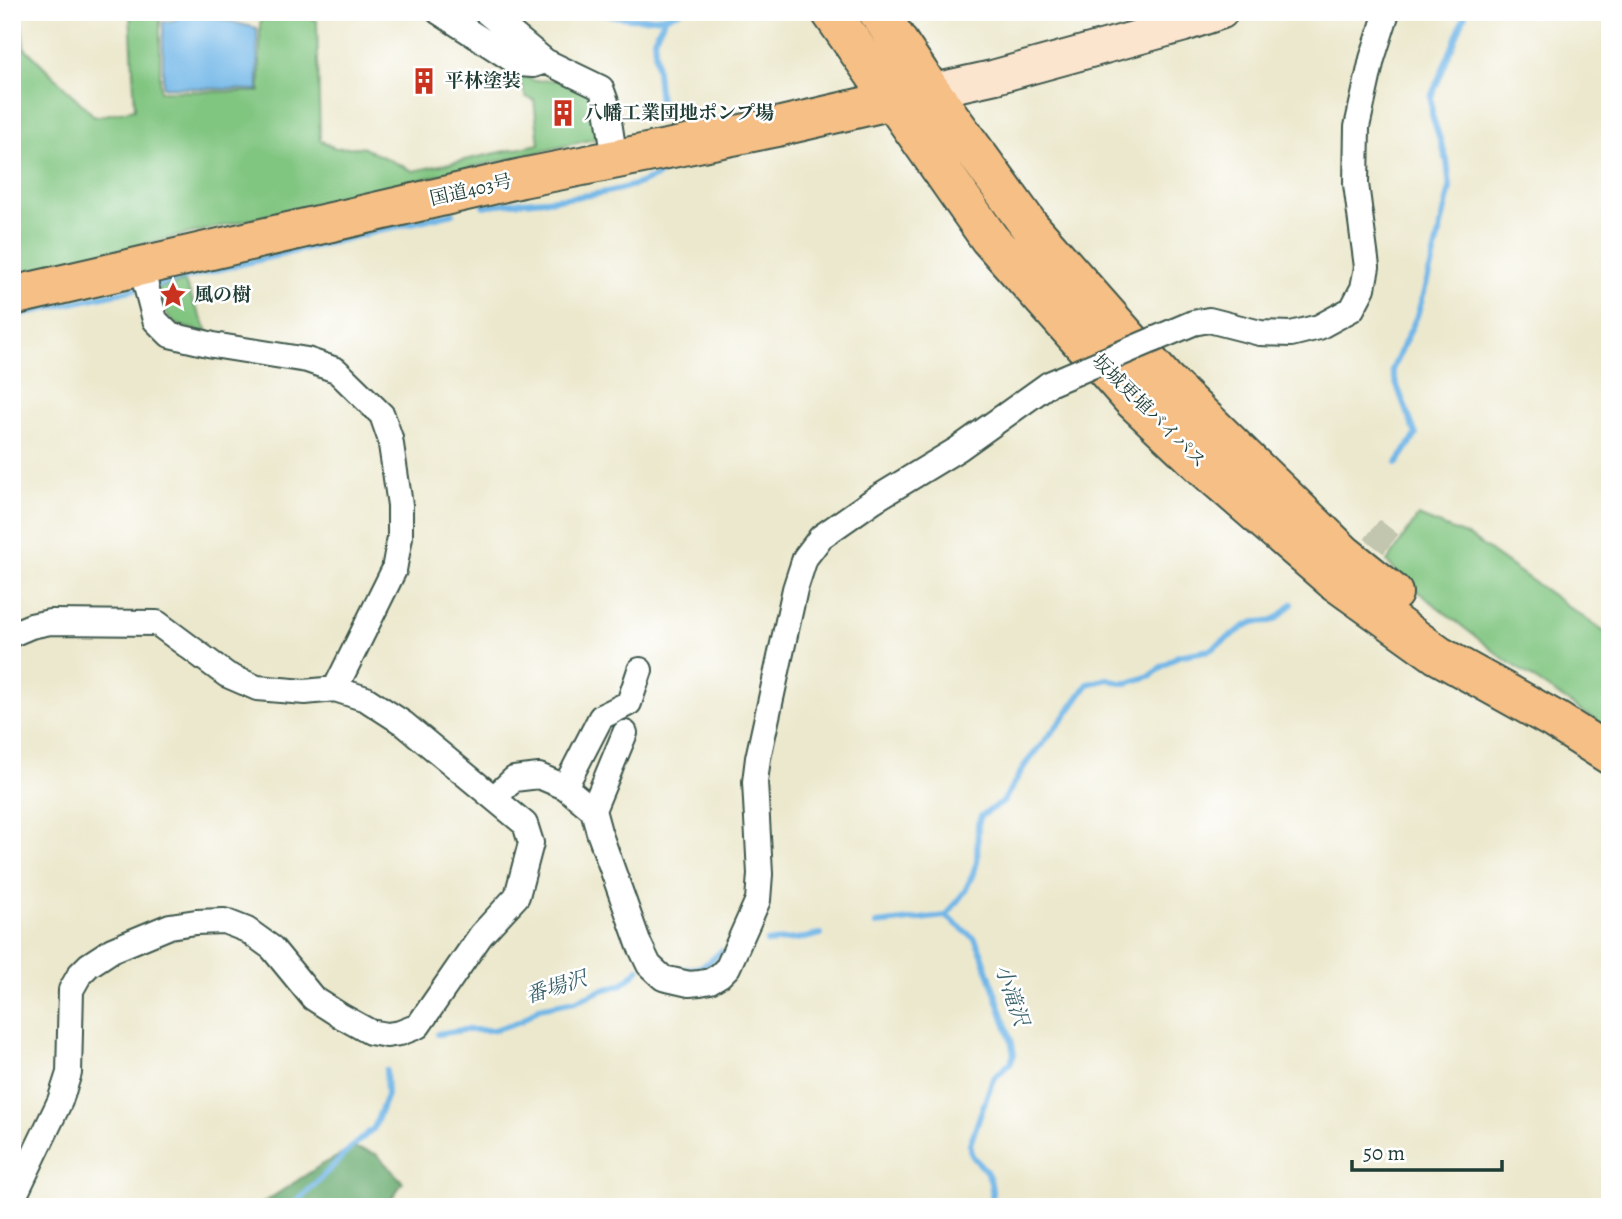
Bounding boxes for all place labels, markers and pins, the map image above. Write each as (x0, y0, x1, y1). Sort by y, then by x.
building icon: 平林塗装 (409, 66, 439, 96)
place label: 平林塗装 (445, 68, 521, 94)
building icon: 八幡工業団地ポンプ場 (548, 98, 578, 128)
place label: 八幡工業団地ポンプ場 (584, 100, 774, 126)
place icon: 風の樹 (158, 280, 188, 310)
place label: 風の樹 (194, 282, 252, 308)

